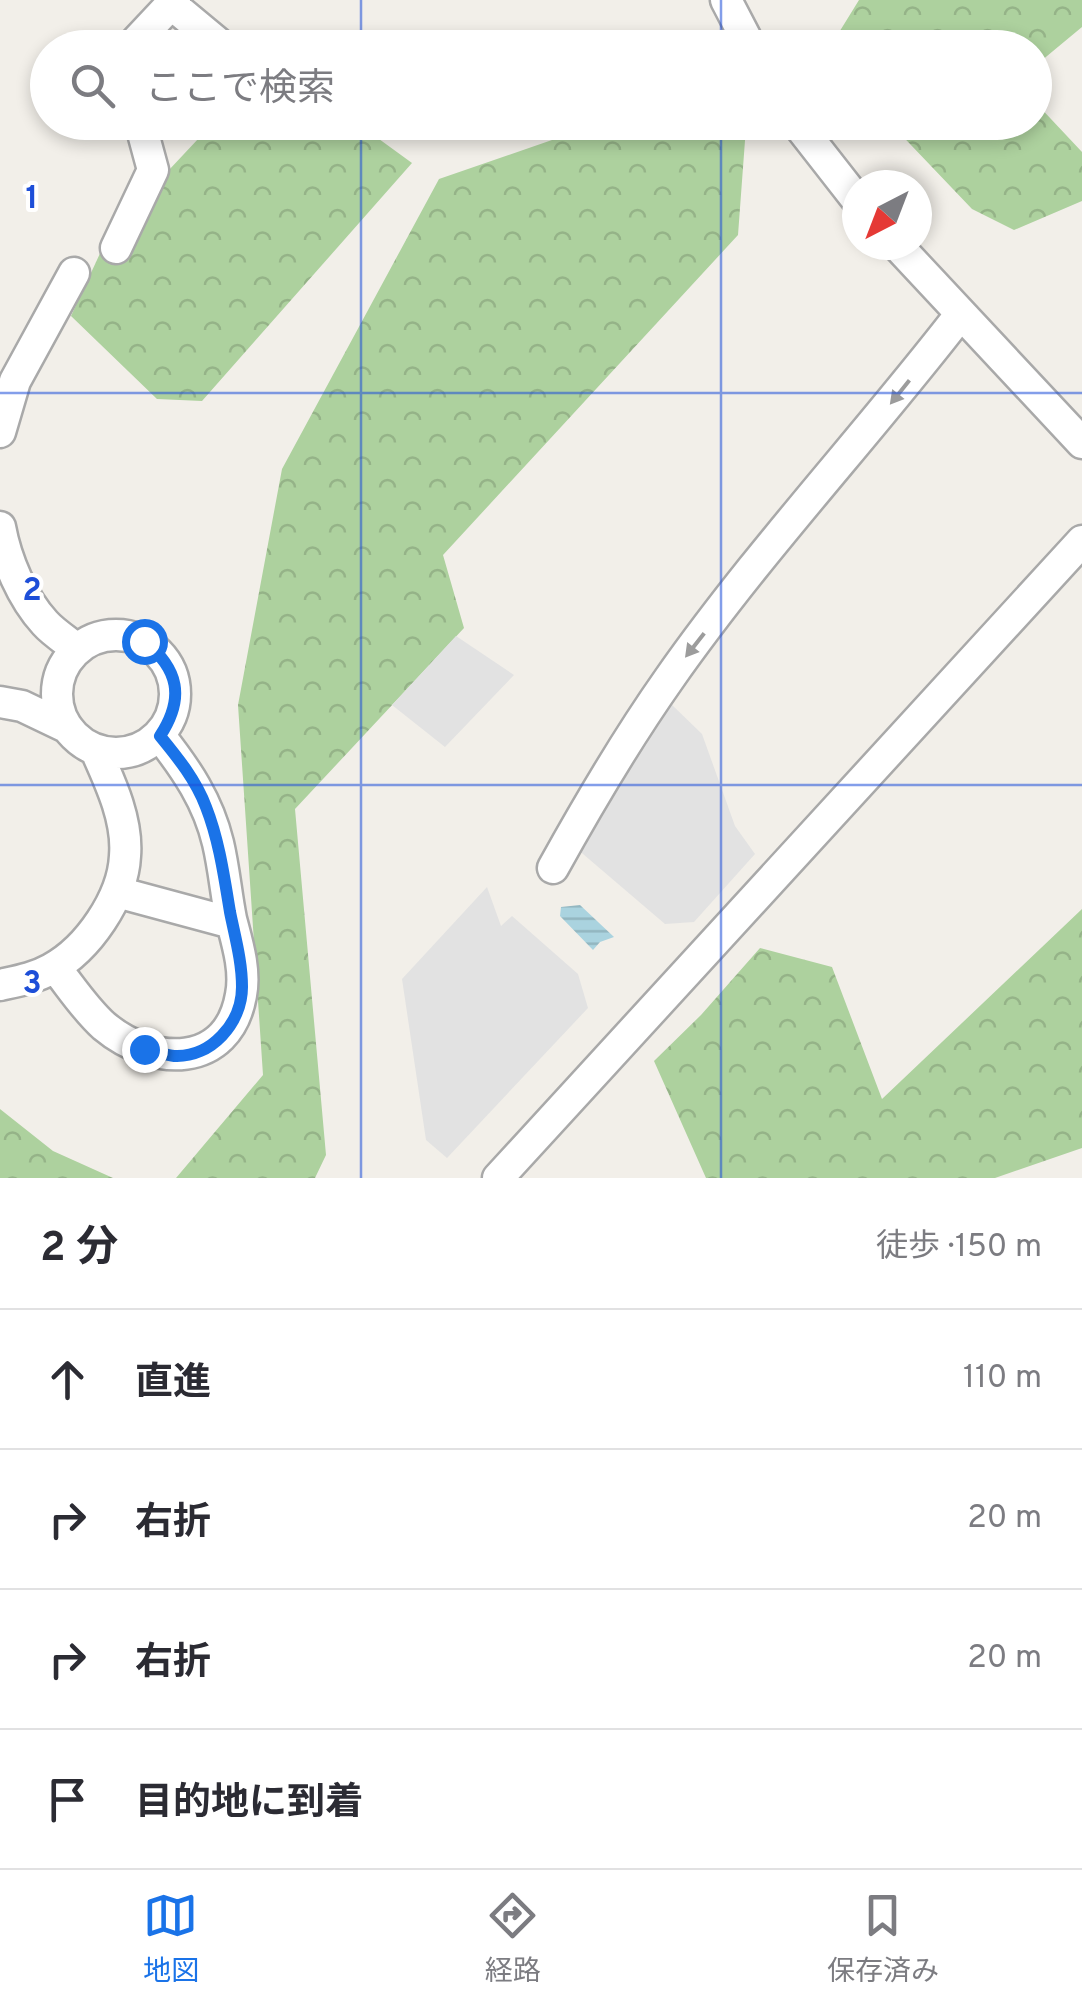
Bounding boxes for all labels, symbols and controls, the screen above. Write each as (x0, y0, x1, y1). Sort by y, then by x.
search box (30, 30, 1052, 140)
icon: search (65, 58, 120, 113)
text: ここで検索 (145, 66, 335, 115)
north arrow (842, 170, 932, 260)
text: 1 (26, 180, 38, 220)
one-way arrow (890, 379, 911, 405)
text: 2 (22, 572, 42, 612)
route start (122, 619, 168, 665)
one-way arrow (686, 632, 706, 658)
text: 3 (22, 965, 42, 1005)
route end (122, 1027, 168, 1073)
text: 2 分 (40, 1223, 118, 1276)
text: 徒歩 · 150 m (876, 1228, 1042, 1268)
icon: ahead (40, 1352, 95, 1407)
text: 110 m (963, 1359, 1042, 1399)
text: 直進 (135, 1360, 211, 1409)
icon: right (40, 1492, 95, 1547)
text: 20 m (967, 1499, 1042, 1539)
text: 右折 (135, 1500, 211, 1549)
icon: right (40, 1632, 95, 1687)
text: 20 m (967, 1639, 1042, 1679)
text: 右折 (135, 1640, 211, 1689)
icon: arrive (40, 1772, 95, 1827)
text: 目的地に到着 (135, 1780, 363, 1829)
tab: 地図 (143, 1888, 199, 1991)
tab: 経路 (485, 1888, 541, 1991)
tab: 保存済み (827, 1888, 939, 1991)

